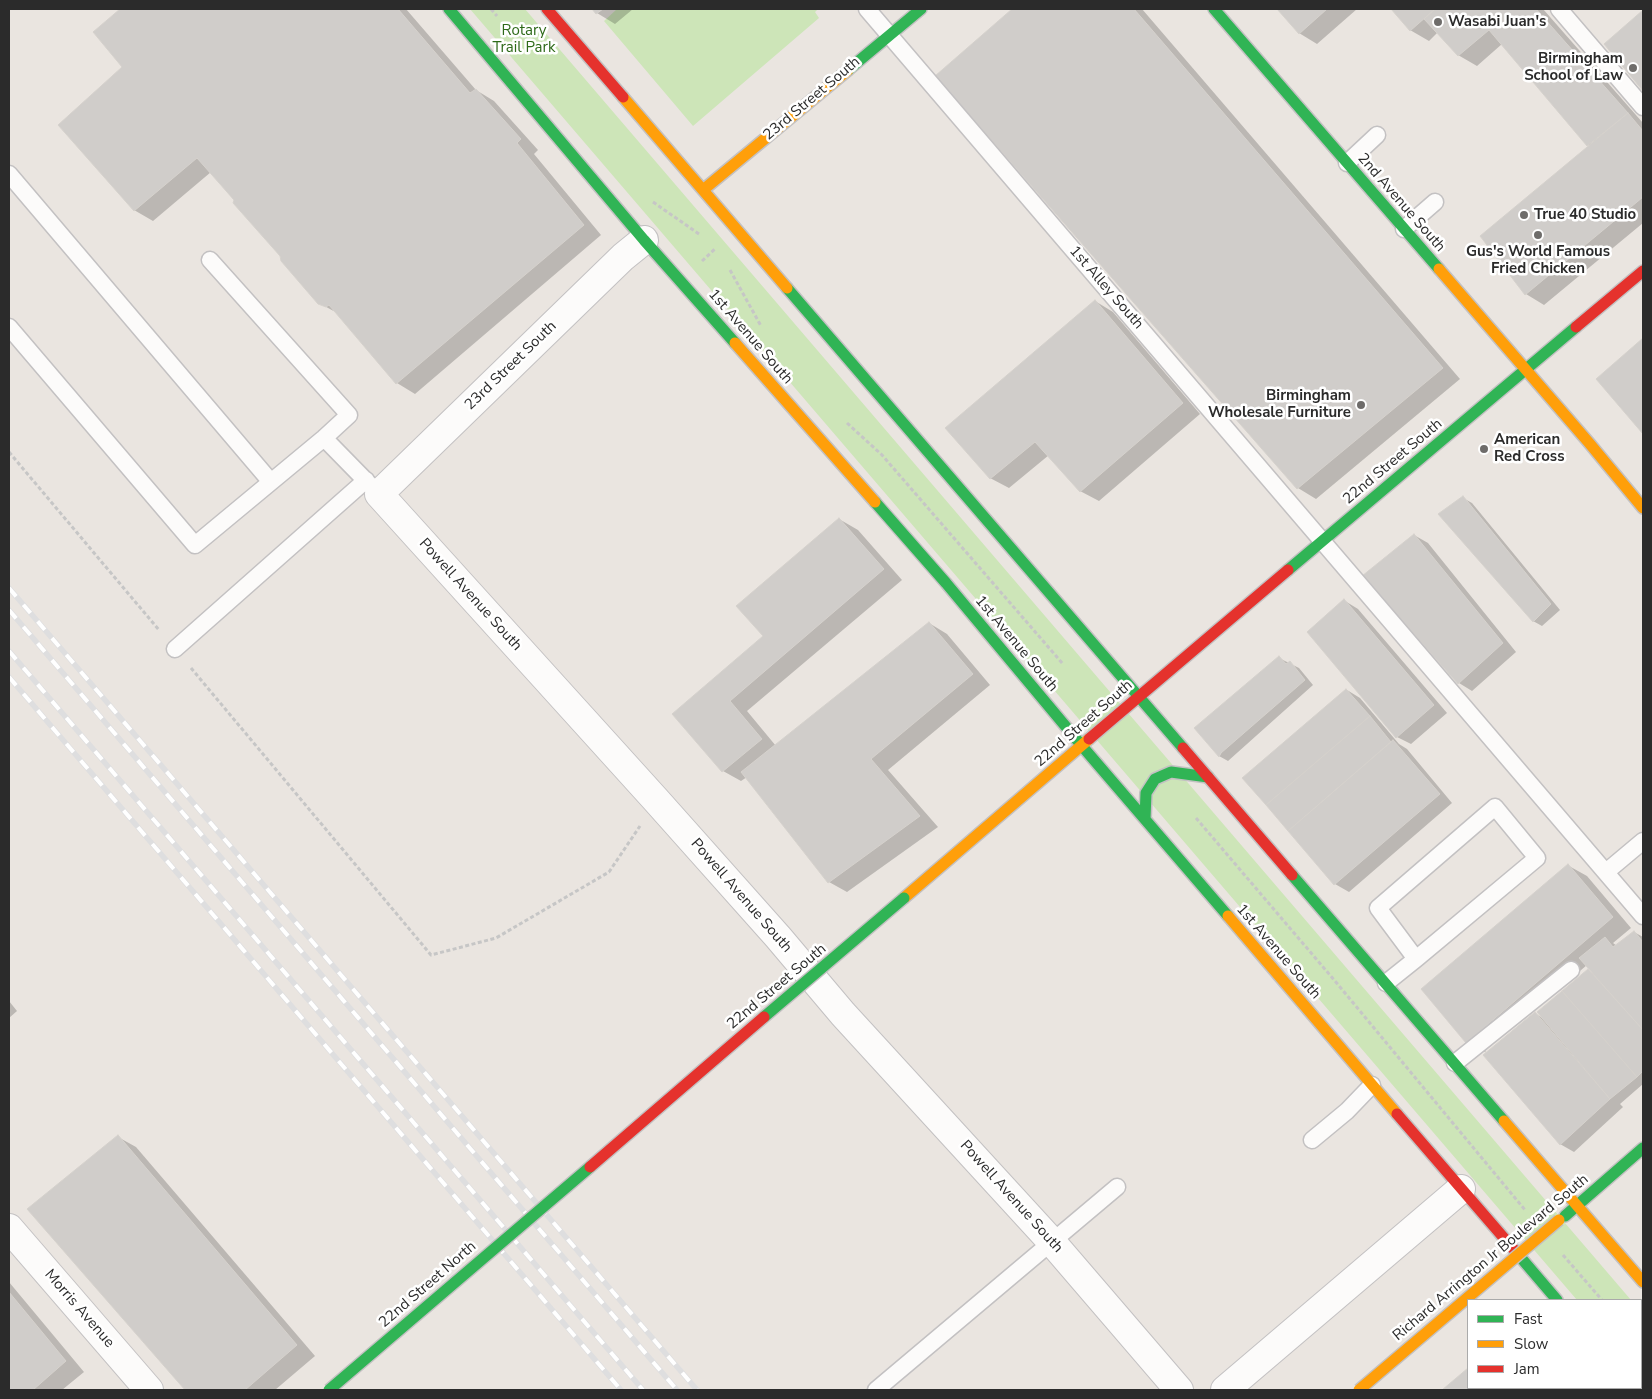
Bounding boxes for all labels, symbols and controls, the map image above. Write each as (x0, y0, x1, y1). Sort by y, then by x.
place label: Wasabi Juan's (1448, 13, 1546, 31)
marker: Wasabi Juan's (1432, 16, 1444, 28)
park label: Rotary Trail Park (493, 22, 555, 57)
place label: Birmingham School of Law (1524, 50, 1623, 85)
street label: 23rd Street South (760, 53, 864, 145)
marker: Birmingham School of Law (1627, 62, 1639, 74)
street label: 2nd Avenue South (1353, 150, 1449, 256)
place label: True 40 Studio (1534, 206, 1636, 224)
marker: True 40 Studio (1518, 209, 1530, 221)
marker: Gus's World Famous Fried Chicken (1532, 229, 1544, 241)
street label: 1st Alley South (1065, 243, 1147, 333)
place label: Gus's World Famous Fried Chicken (1466, 243, 1610, 278)
street label: 1st Avenue South (704, 286, 796, 388)
street label: 23rd Street South (461, 318, 561, 414)
place label: Birmingham Wholesale Furniture (1208, 387, 1351, 422)
marker: Birmingham Wholesale Furniture (1355, 399, 1367, 411)
street label: 22nd Street South (1340, 415, 1446, 509)
place label: American Red Cross (1494, 431, 1564, 466)
marker: American Red Cross (1478, 443, 1490, 455)
street label: Powell Avenue South (415, 535, 525, 655)
street label: 1st Avenue South (971, 592, 1061, 696)
street label: 22nd Street South (1031, 677, 1137, 771)
street label: Powell Avenue South (687, 835, 795, 957)
street label: 1st Avenue South (1232, 901, 1324, 1003)
street label: 22nd Street South (724, 940, 830, 1034)
street label: Powell Avenue South (956, 1137, 1066, 1257)
street label: Richard Arrington Jr Boulevard South (1390, 1171, 1592, 1345)
street label: 22nd Street North (376, 1238, 480, 1332)
street label: Morris Avenue (40, 1266, 118, 1352)
legend (1467, 1299, 1642, 1389)
text: Fast (1514, 1309, 1542, 1329)
text: Slow (1514, 1334, 1548, 1354)
text: Jam (1514, 1359, 1540, 1379)

